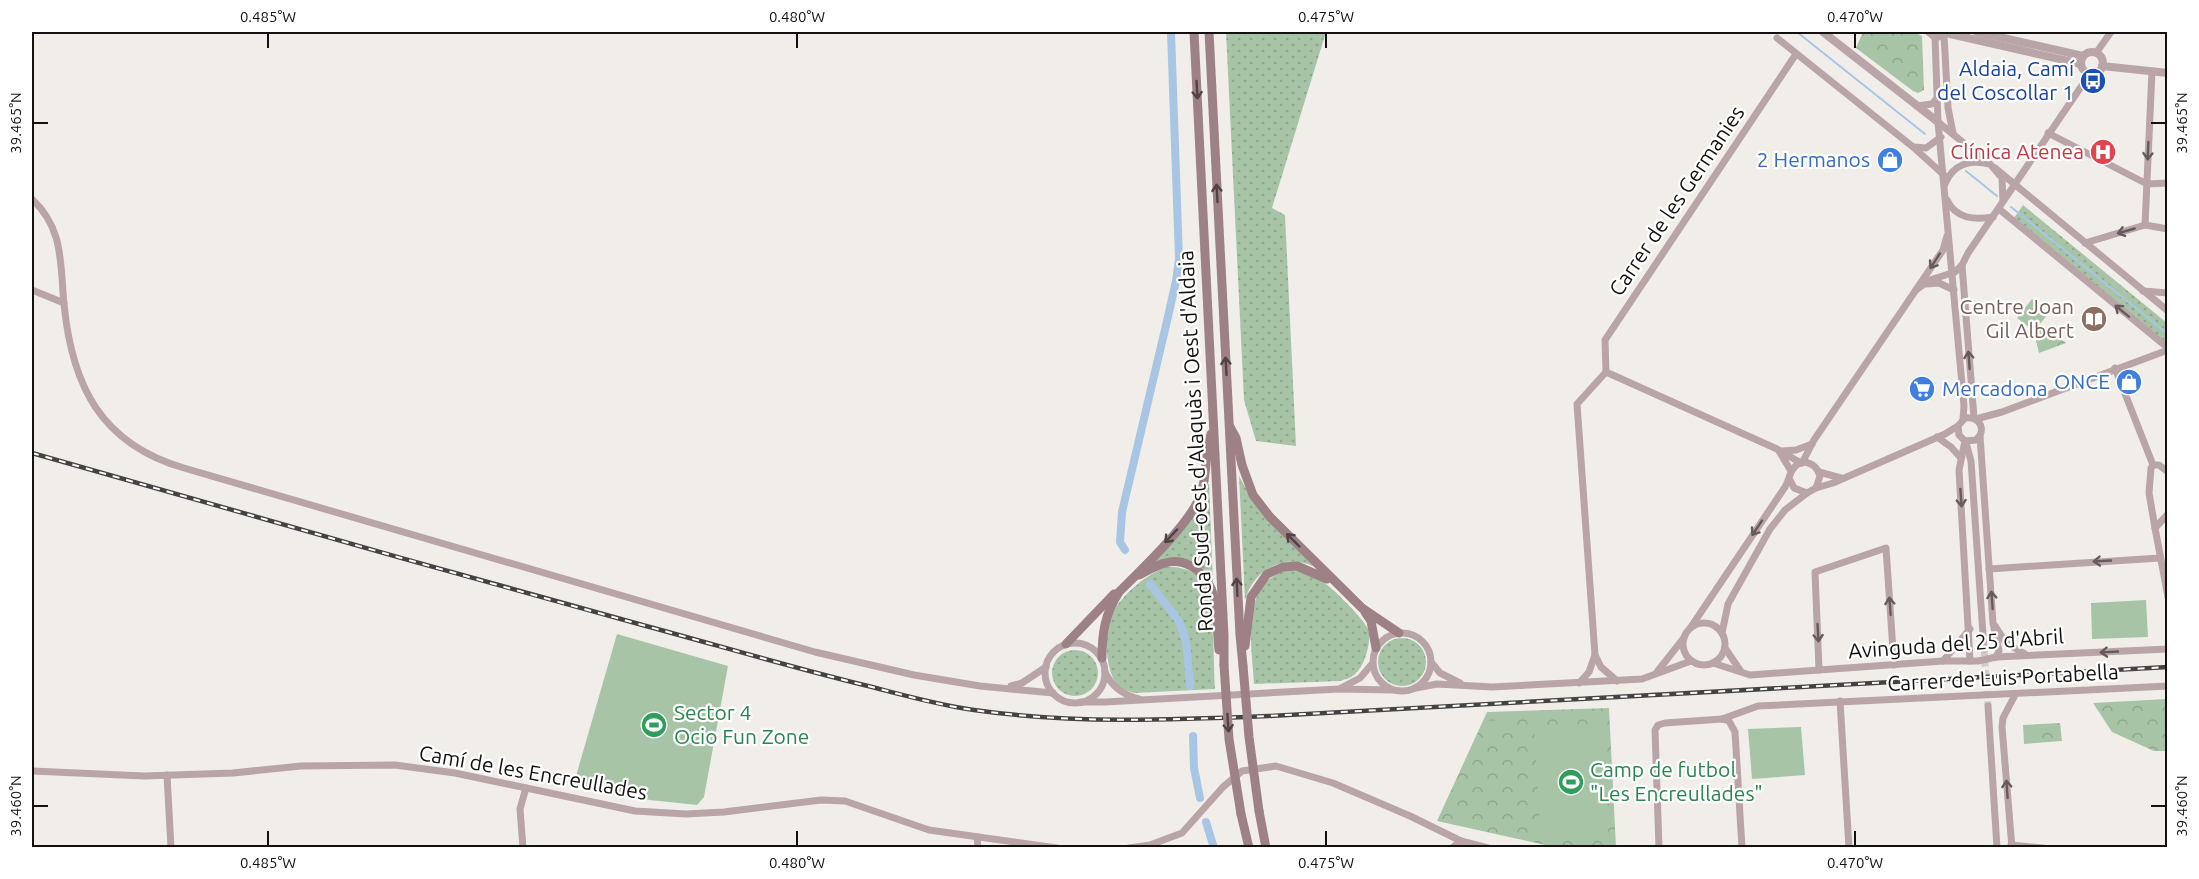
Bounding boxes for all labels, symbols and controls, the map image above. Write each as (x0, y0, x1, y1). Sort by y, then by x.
text: 0.485°W (240, 8, 296, 25)
text: 0.480°W (769, 8, 825, 25)
text: 0.475°W (1298, 8, 1354, 25)
text: 0.470°W (1827, 8, 1883, 25)
place label: Aldaia, Camí del Coscollar 1 (1937, 56, 2075, 104)
bus stop icon: Aldaia, Camí del Coscollar 1 (2078, 66, 2108, 96)
one-way arrow (1191, 79, 1202, 99)
text: 39.465°N (7, 92, 24, 154)
text: 39.465°N (2173, 92, 2190, 154)
street label: Carrer de les Germanies (1604, 101, 1749, 300)
hospital icon: Clínica Atenea (2088, 137, 2118, 167)
place label: Clínica Atenea (1950, 139, 2084, 163)
one-way arrow (2142, 140, 2153, 160)
shop icon: 2 Hermanos (1875, 145, 1905, 175)
place label: 2 Hermanos (1757, 147, 1870, 171)
one-way arrow (1212, 183, 1223, 203)
one-way arrow (2117, 226, 2136, 237)
street label: Ronda Sud-oest d'Alaquàs i Oest d'Aldaia (1173, 250, 1217, 632)
one-way arrow (1929, 253, 1941, 269)
place label: Centre Joan Gil Albert (1960, 294, 2074, 342)
library icon: Centre Joan Gil Albert (2079, 304, 2109, 334)
one-way arrow (2114, 305, 2130, 318)
one-way arrow (1963, 351, 1974, 370)
one-way arrow (1220, 357, 1231, 377)
shop icon: ONCE (2114, 367, 2144, 397)
place label: ONCE (2054, 369, 2110, 393)
supermarket icon: Mercadona (1907, 374, 1937, 404)
place label: Mercadona (1942, 376, 2048, 400)
one-way arrow (1956, 488, 1967, 508)
one-way arrow (1751, 520, 1763, 536)
one-way arrow (1164, 528, 1178, 543)
one-way arrow (1286, 533, 1301, 548)
one-way arrow (2092, 556, 2112, 567)
one-way arrow (1232, 578, 1243, 598)
one-way arrow (1986, 591, 1997, 611)
one-way arrow (1884, 597, 1895, 617)
one-way arrow (1812, 623, 1823, 642)
street label: Avinguda del 25 d'Abril (1847, 624, 2064, 663)
one-way arrow (2100, 646, 2120, 657)
street label: Carrer de Luis Portabella (1887, 659, 2119, 695)
place label: Sector 4 Ocio Fun Zone (674, 700, 809, 748)
sports icon: Sector 4 Ocio Fun Zone (639, 710, 669, 740)
one-way arrow (1223, 713, 1234, 733)
street label: Camí de les Encreullades (417, 740, 649, 804)
place label: Camp de futbol "Les Encreullades" (1590, 757, 1763, 805)
sports icon: Camp de futbol "Les Encreullades" (1556, 767, 1586, 797)
text: 39.460°N (7, 775, 24, 837)
text: 39.460°N (2173, 775, 2190, 837)
one-way arrow (2001, 780, 2012, 800)
text: 0.485°W (240, 854, 296, 871)
text: 0.480°W (769, 854, 825, 871)
text: 0.475°W (1298, 854, 1354, 871)
text: 0.470°W (1827, 854, 1883, 871)

